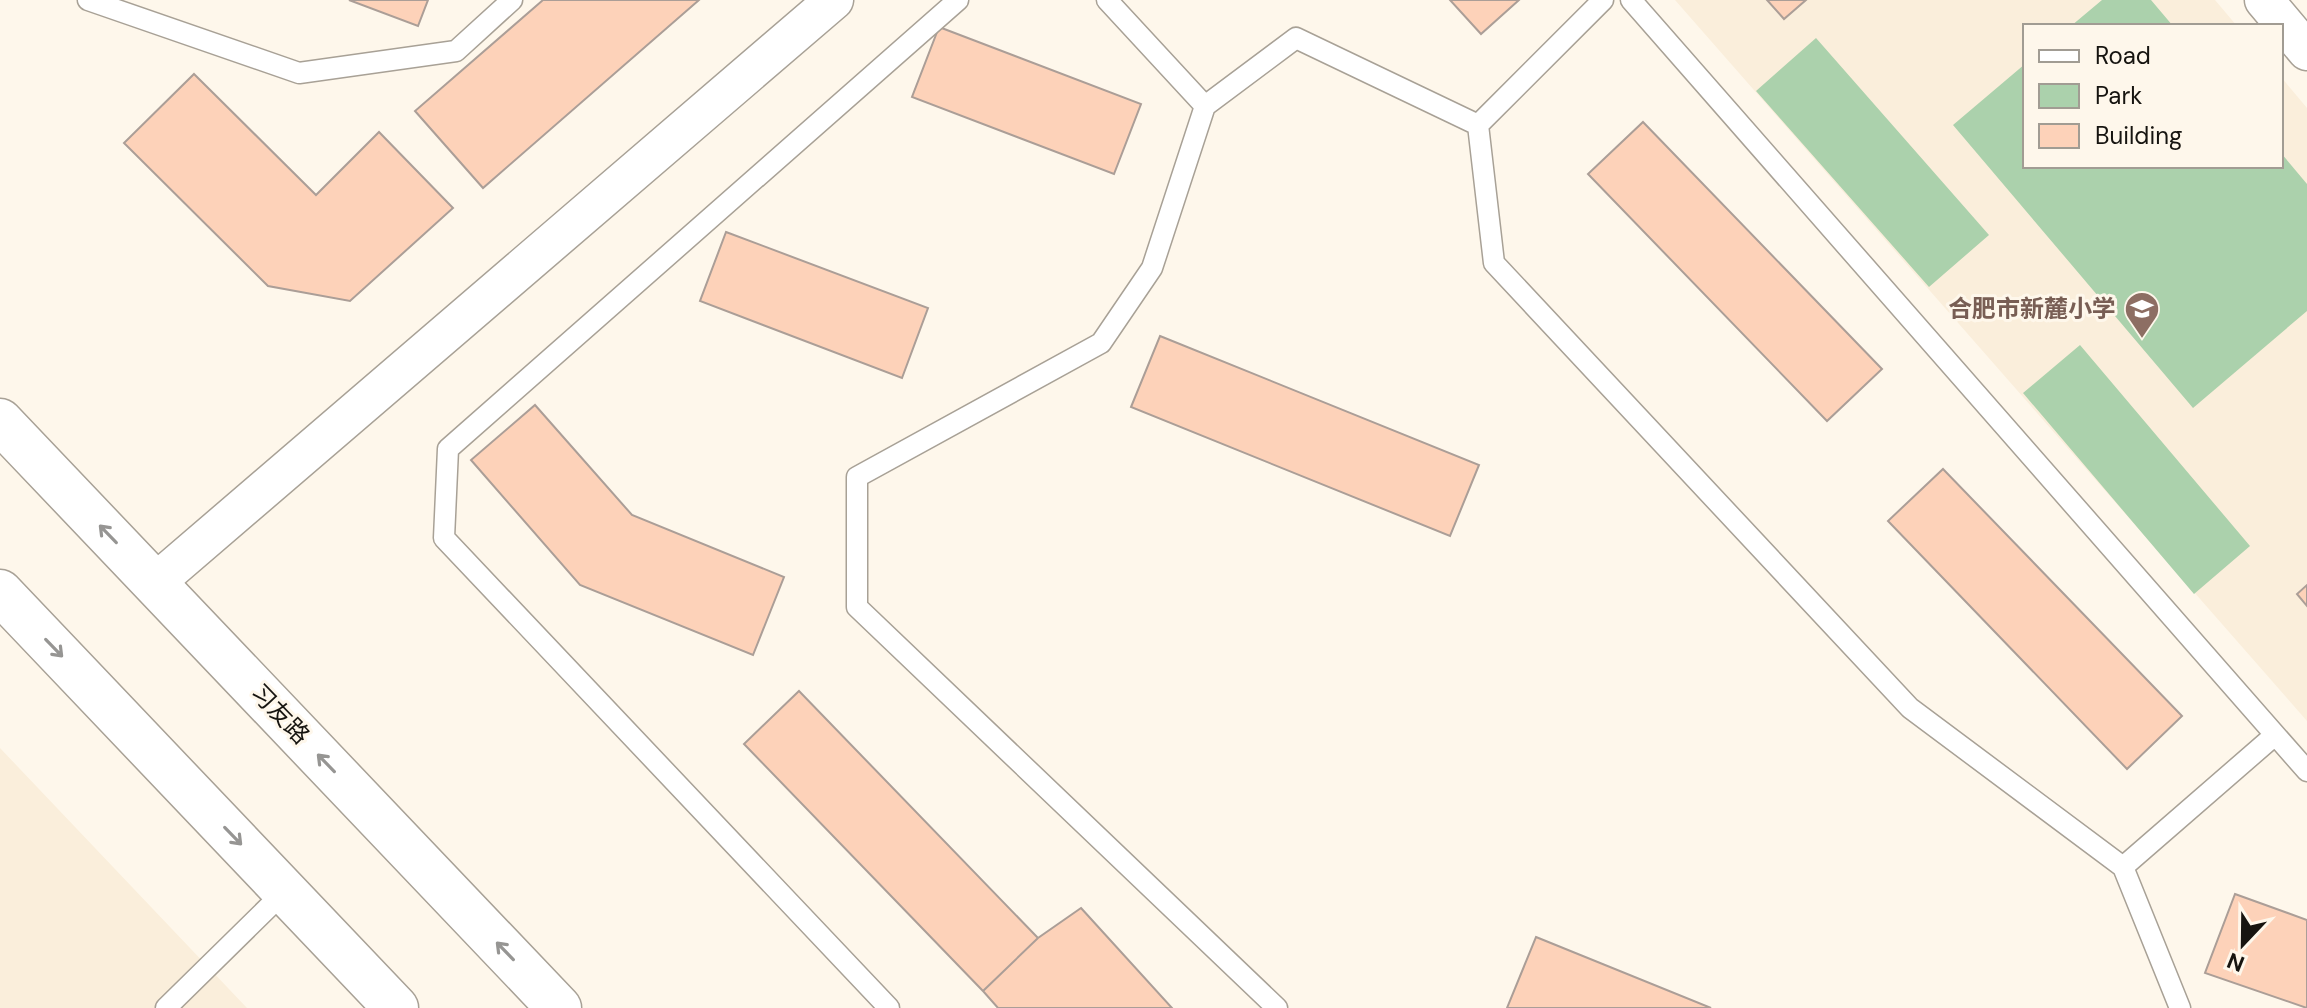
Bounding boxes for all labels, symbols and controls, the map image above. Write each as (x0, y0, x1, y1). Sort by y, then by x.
legend (2023, 24, 2283, 168)
text: Road (2095, 40, 2151, 71)
text: Park (2095, 80, 2142, 111)
text: Building (2095, 120, 2182, 151)
school or university icon: 合肥市新麓小学 (2123, 290, 2161, 340)
place label: 合肥市新麓小学 (1948, 293, 2116, 324)
one-way arrow (99, 524, 118, 544)
one-way arrow (44, 638, 63, 658)
street label: 习友路 (244, 677, 317, 750)
one-way arrow (317, 754, 336, 773)
one-way arrow (223, 826, 242, 846)
north arrow (2203, 904, 2283, 984)
one-way arrow (496, 942, 515, 962)
text: N (2223, 946, 2249, 979)

